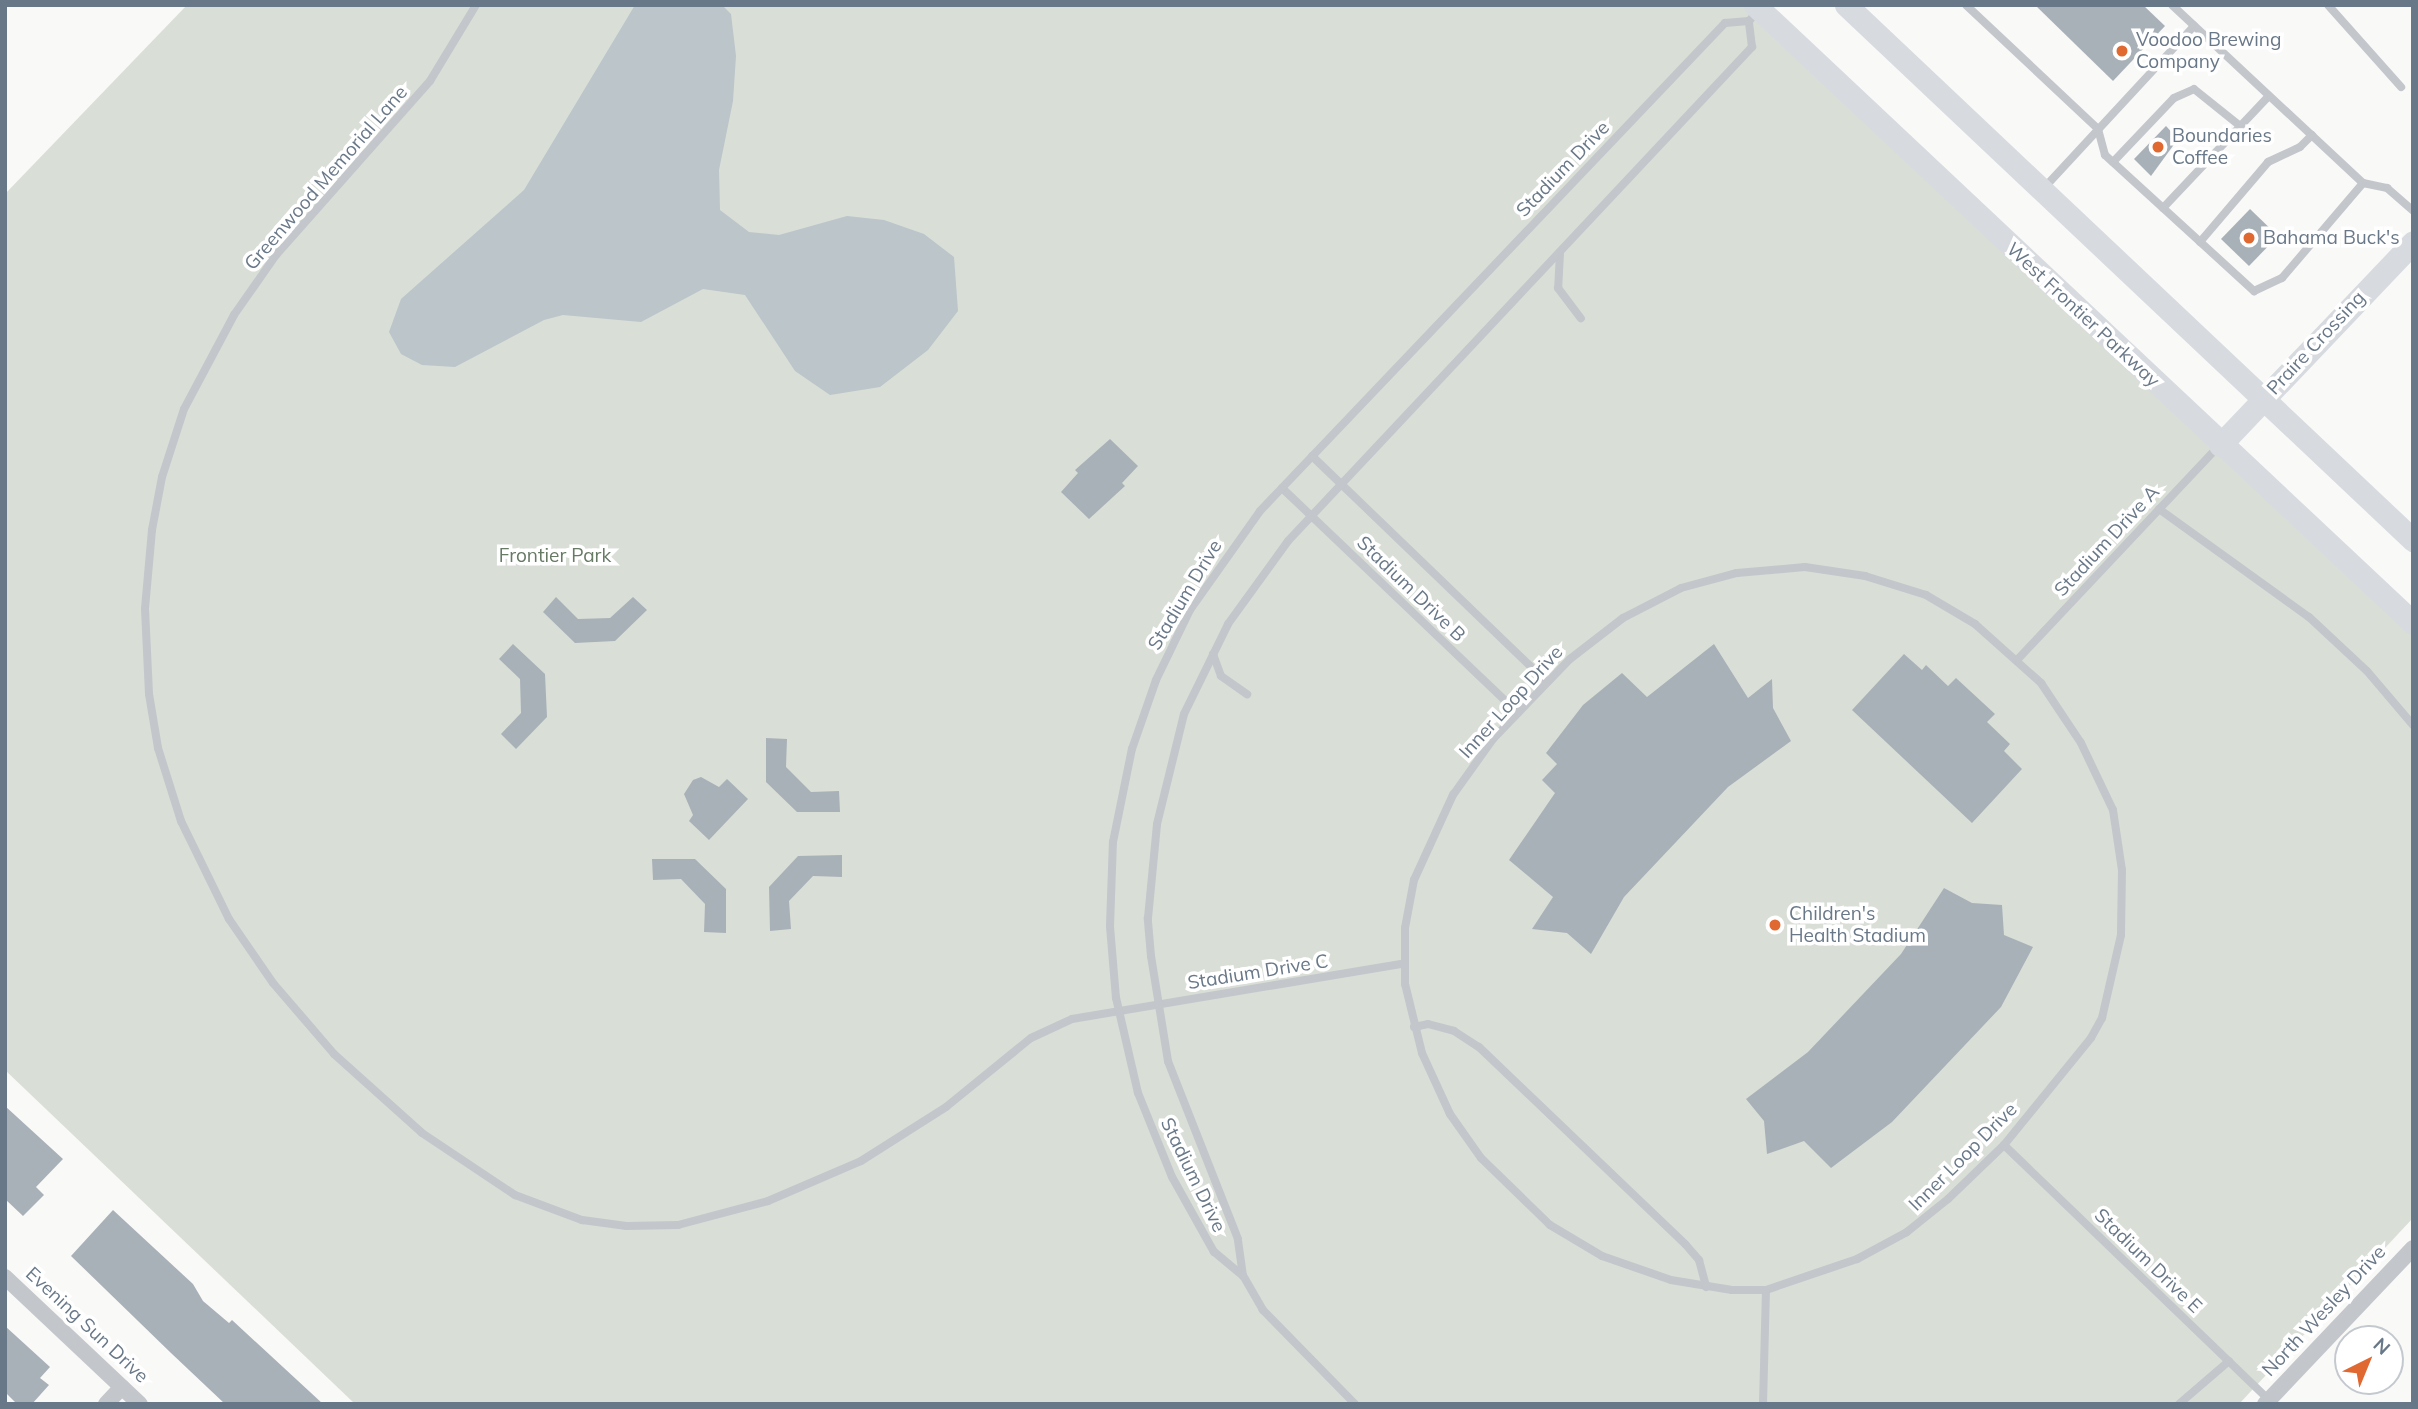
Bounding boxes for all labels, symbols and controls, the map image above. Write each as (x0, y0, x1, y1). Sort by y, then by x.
place label: Voodoo Brewing Company (2136, 29, 2281, 73)
marker: Voodoo Brewing Company (2114, 43, 2130, 59)
street label: Greenwood Memorial Lane (240, 81, 412, 275)
street label: Stadium Drive (1512, 116, 1614, 222)
place label: Boundaries Coffee (2172, 125, 2272, 169)
marker: Boundaries Coffee (2150, 139, 2166, 155)
place label: Bahama Buck's (2263, 227, 2400, 249)
marker: Bahama Buck's (2241, 230, 2257, 246)
street label: West Frontier Parkway (2002, 238, 2164, 392)
street label: Praire Crossing (2262, 286, 2370, 400)
street label: Stadium Drive A (2050, 481, 2164, 601)
street label: Stadium Drive B (1352, 531, 1470, 647)
street label: Stadium Drive (1143, 536, 1227, 654)
park label: Frontier Park (499, 545, 611, 567)
street label: Inner Loop Drive (1454, 641, 1568, 763)
place label: Children's Health Stadium (1789, 903, 1926, 947)
marker: Children's Health Stadium (1767, 917, 1783, 933)
street label: Stadium Drive C (1186, 950, 1330, 994)
street label: Inner Loop Drive (1904, 1098, 2022, 1216)
street label: Stadium Drive (1156, 1114, 1230, 1236)
street label: Stadium Drive E (2090, 1204, 2206, 1318)
street label: North Wesley Drive (2257, 1241, 2391, 1381)
street label: Evening Sun Drive (21, 1262, 153, 1388)
north arrow (2334, 1325, 2404, 1395)

